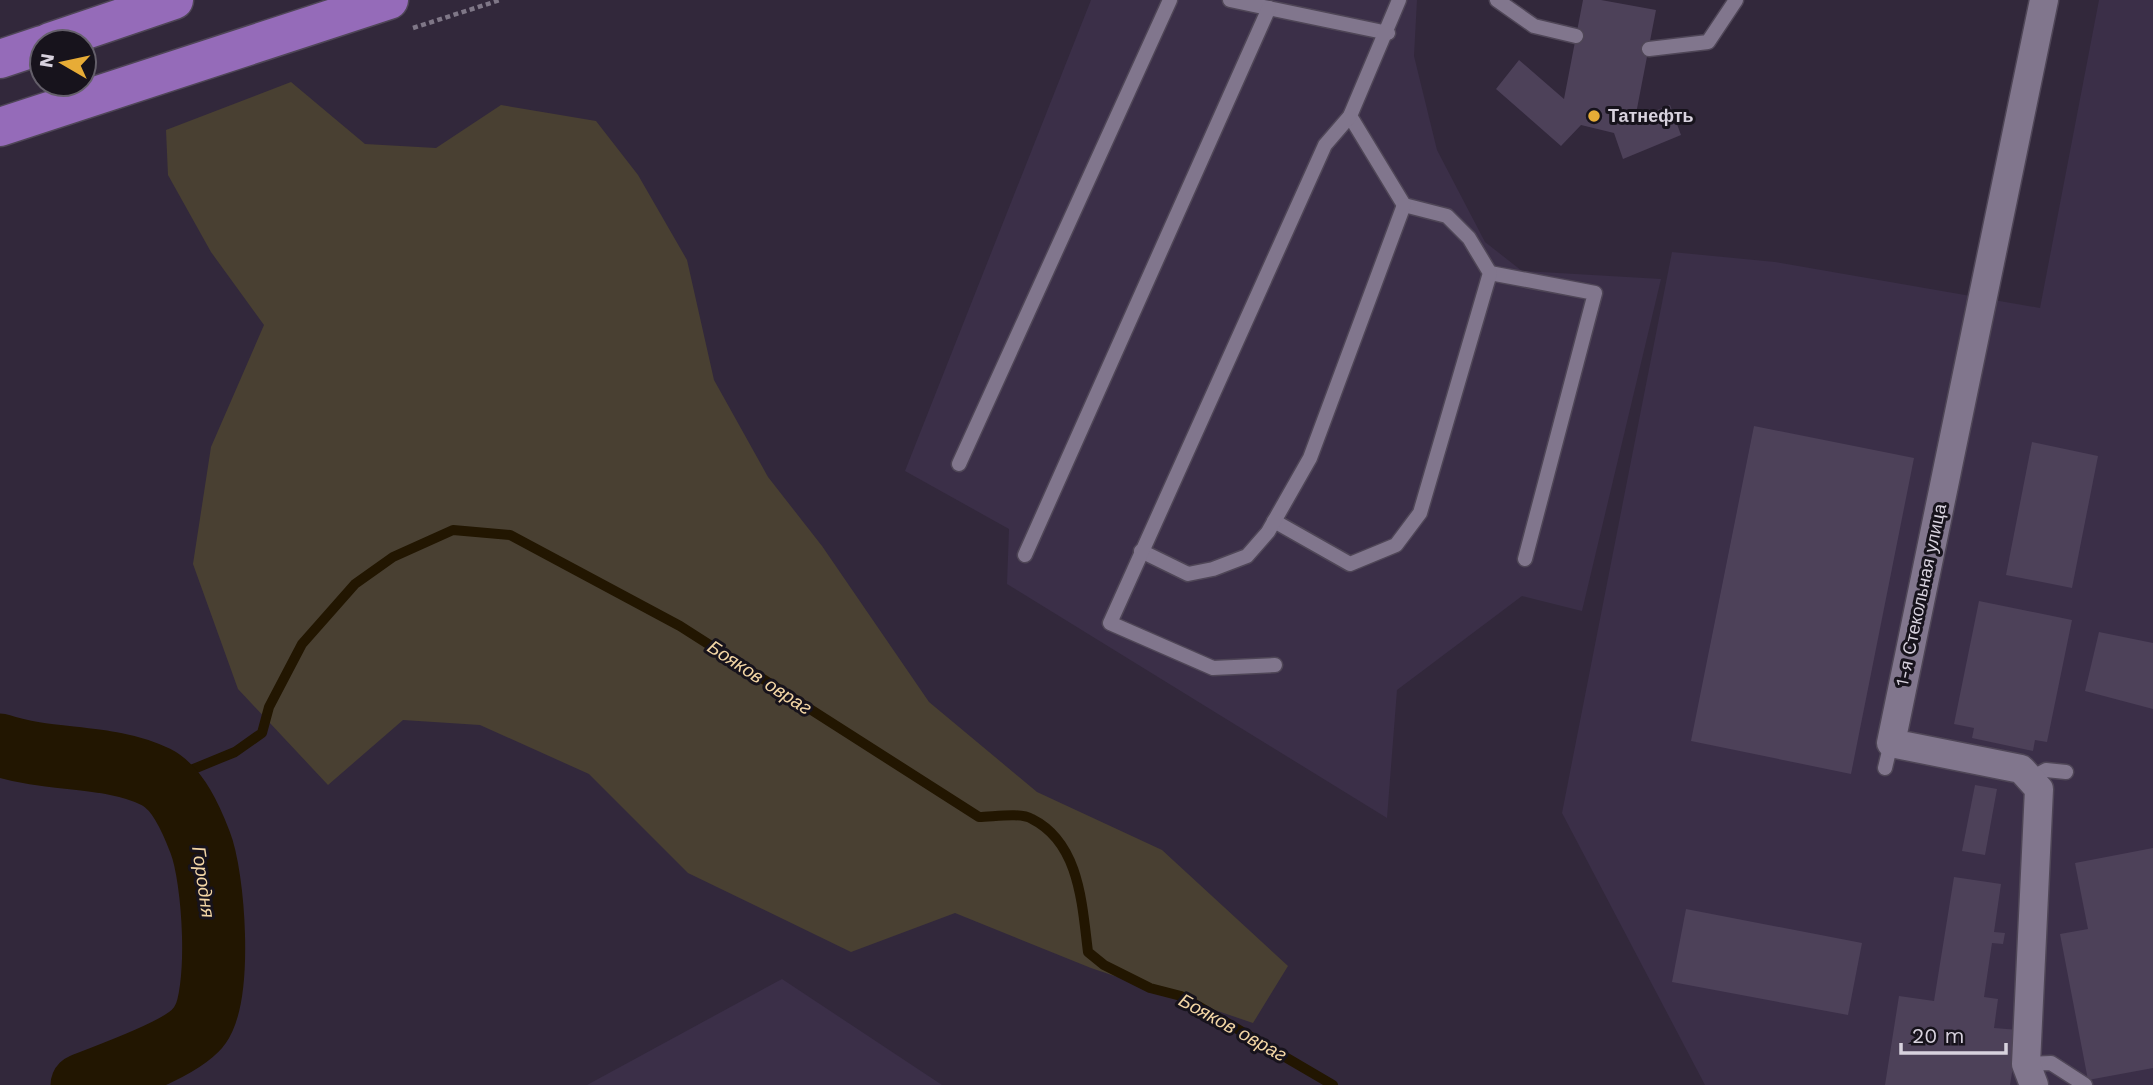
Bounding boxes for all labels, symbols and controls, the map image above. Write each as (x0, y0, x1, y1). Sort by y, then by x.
north arrow (28, 28, 98, 98)
text: N (34, 52, 59, 69)
place label: Татнефть (1608, 105, 1694, 126)
marker: Татнефть (1586, 108, 1602, 124)
street label: 1-я Стекольная улица (1891, 501, 1950, 688)
water label: Бояков овраг (703, 635, 816, 720)
water label: Городня (187, 845, 220, 919)
water label: Бояков овраг (1175, 988, 1291, 1066)
scale bar (1901, 1012, 2006, 1056)
text: 20 m (1912, 1023, 1964, 1048)

